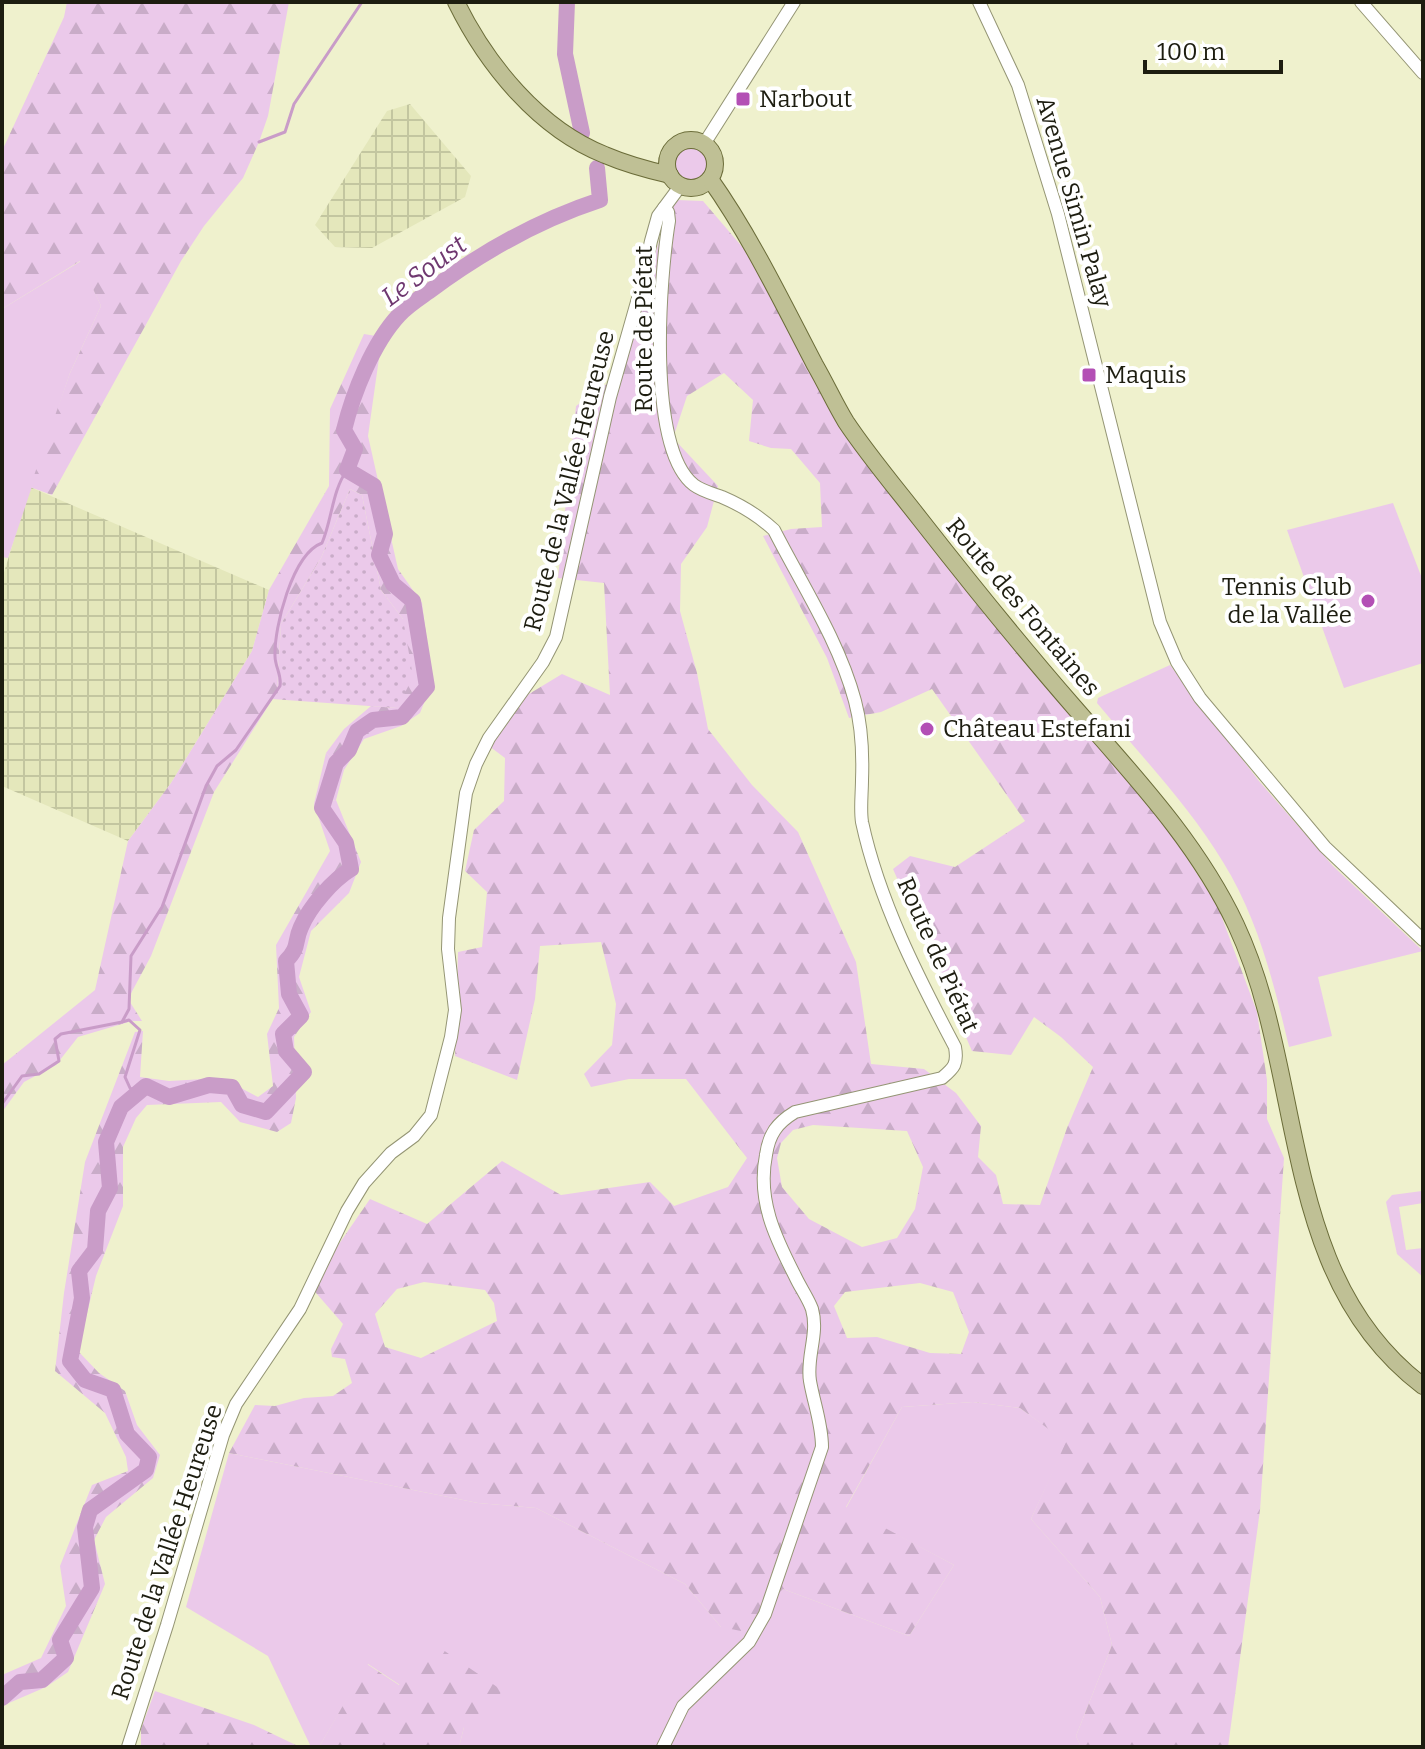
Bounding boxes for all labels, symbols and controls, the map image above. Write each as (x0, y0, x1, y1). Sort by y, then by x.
scale bar (1145, 24, 1281, 74)
text: 100 m (1157, 38, 1225, 66)
place label: Narbout (759, 85, 852, 113)
marker: Narbout (734, 90, 752, 108)
street label: Avenue Simin Palay (1030, 93, 1118, 311)
water label: Le Soust (375, 229, 473, 313)
street label: Route de Piétat (630, 245, 658, 413)
street label: Route de la Vallée Heureuse (518, 328, 620, 634)
place label: Maquis (1105, 361, 1187, 389)
marker: Maquis (1080, 366, 1098, 384)
street label: Route des Fontaines (940, 512, 1106, 702)
place label: Tennis Club de la Vallée (1222, 573, 1352, 629)
marker: Tennis Club de la Vallée (1359, 592, 1377, 610)
place label: Château Estefani (943, 715, 1131, 743)
marker: Château Estefani (918, 720, 936, 738)
street label: Route de Piétat (891, 873, 985, 1037)
street label: Route de la Vallée Heureuse (106, 1401, 228, 1703)

